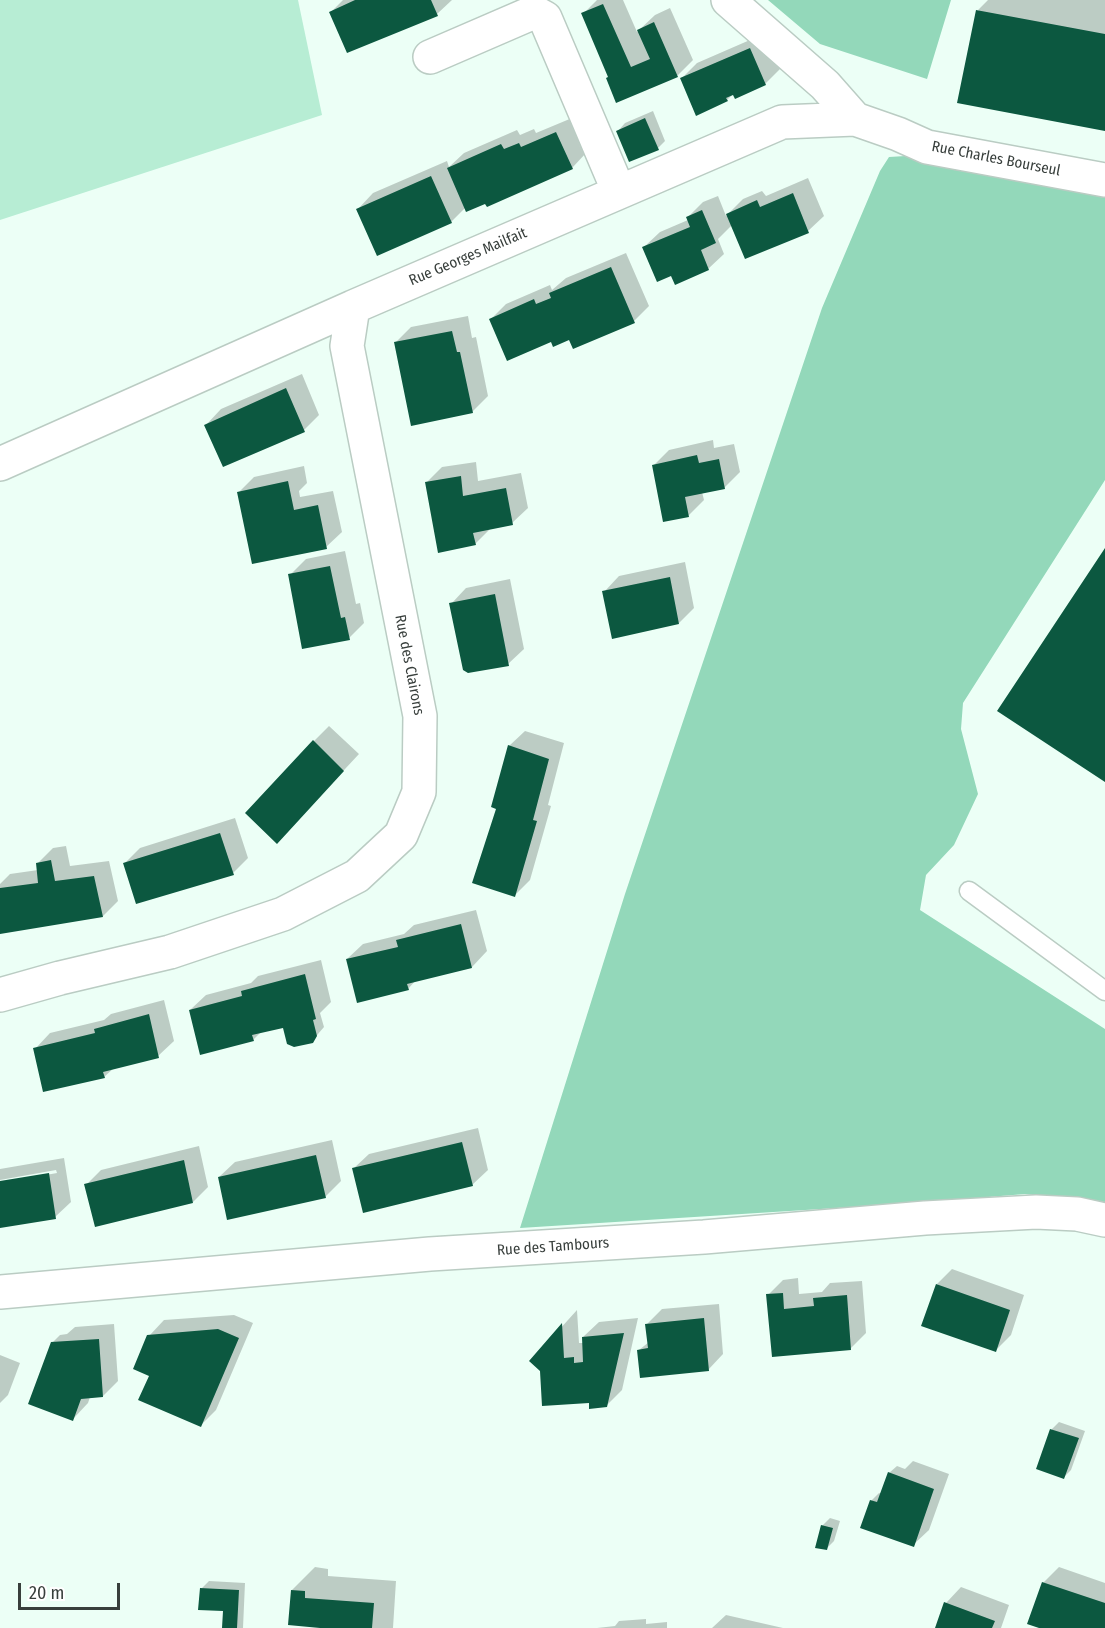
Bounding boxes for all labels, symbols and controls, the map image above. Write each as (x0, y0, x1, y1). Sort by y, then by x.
street label: Rue Charles Bourseul (930, 138, 1062, 180)
street label: Rue Georges Mailfait (406, 224, 530, 290)
street label: Rue des Clairons (390, 613, 428, 717)
street label: Rue des Tambours (496, 1234, 610, 1260)
scale bar (21, 1571, 123, 1609)
text: 20 m (29, 1582, 64, 1604)

